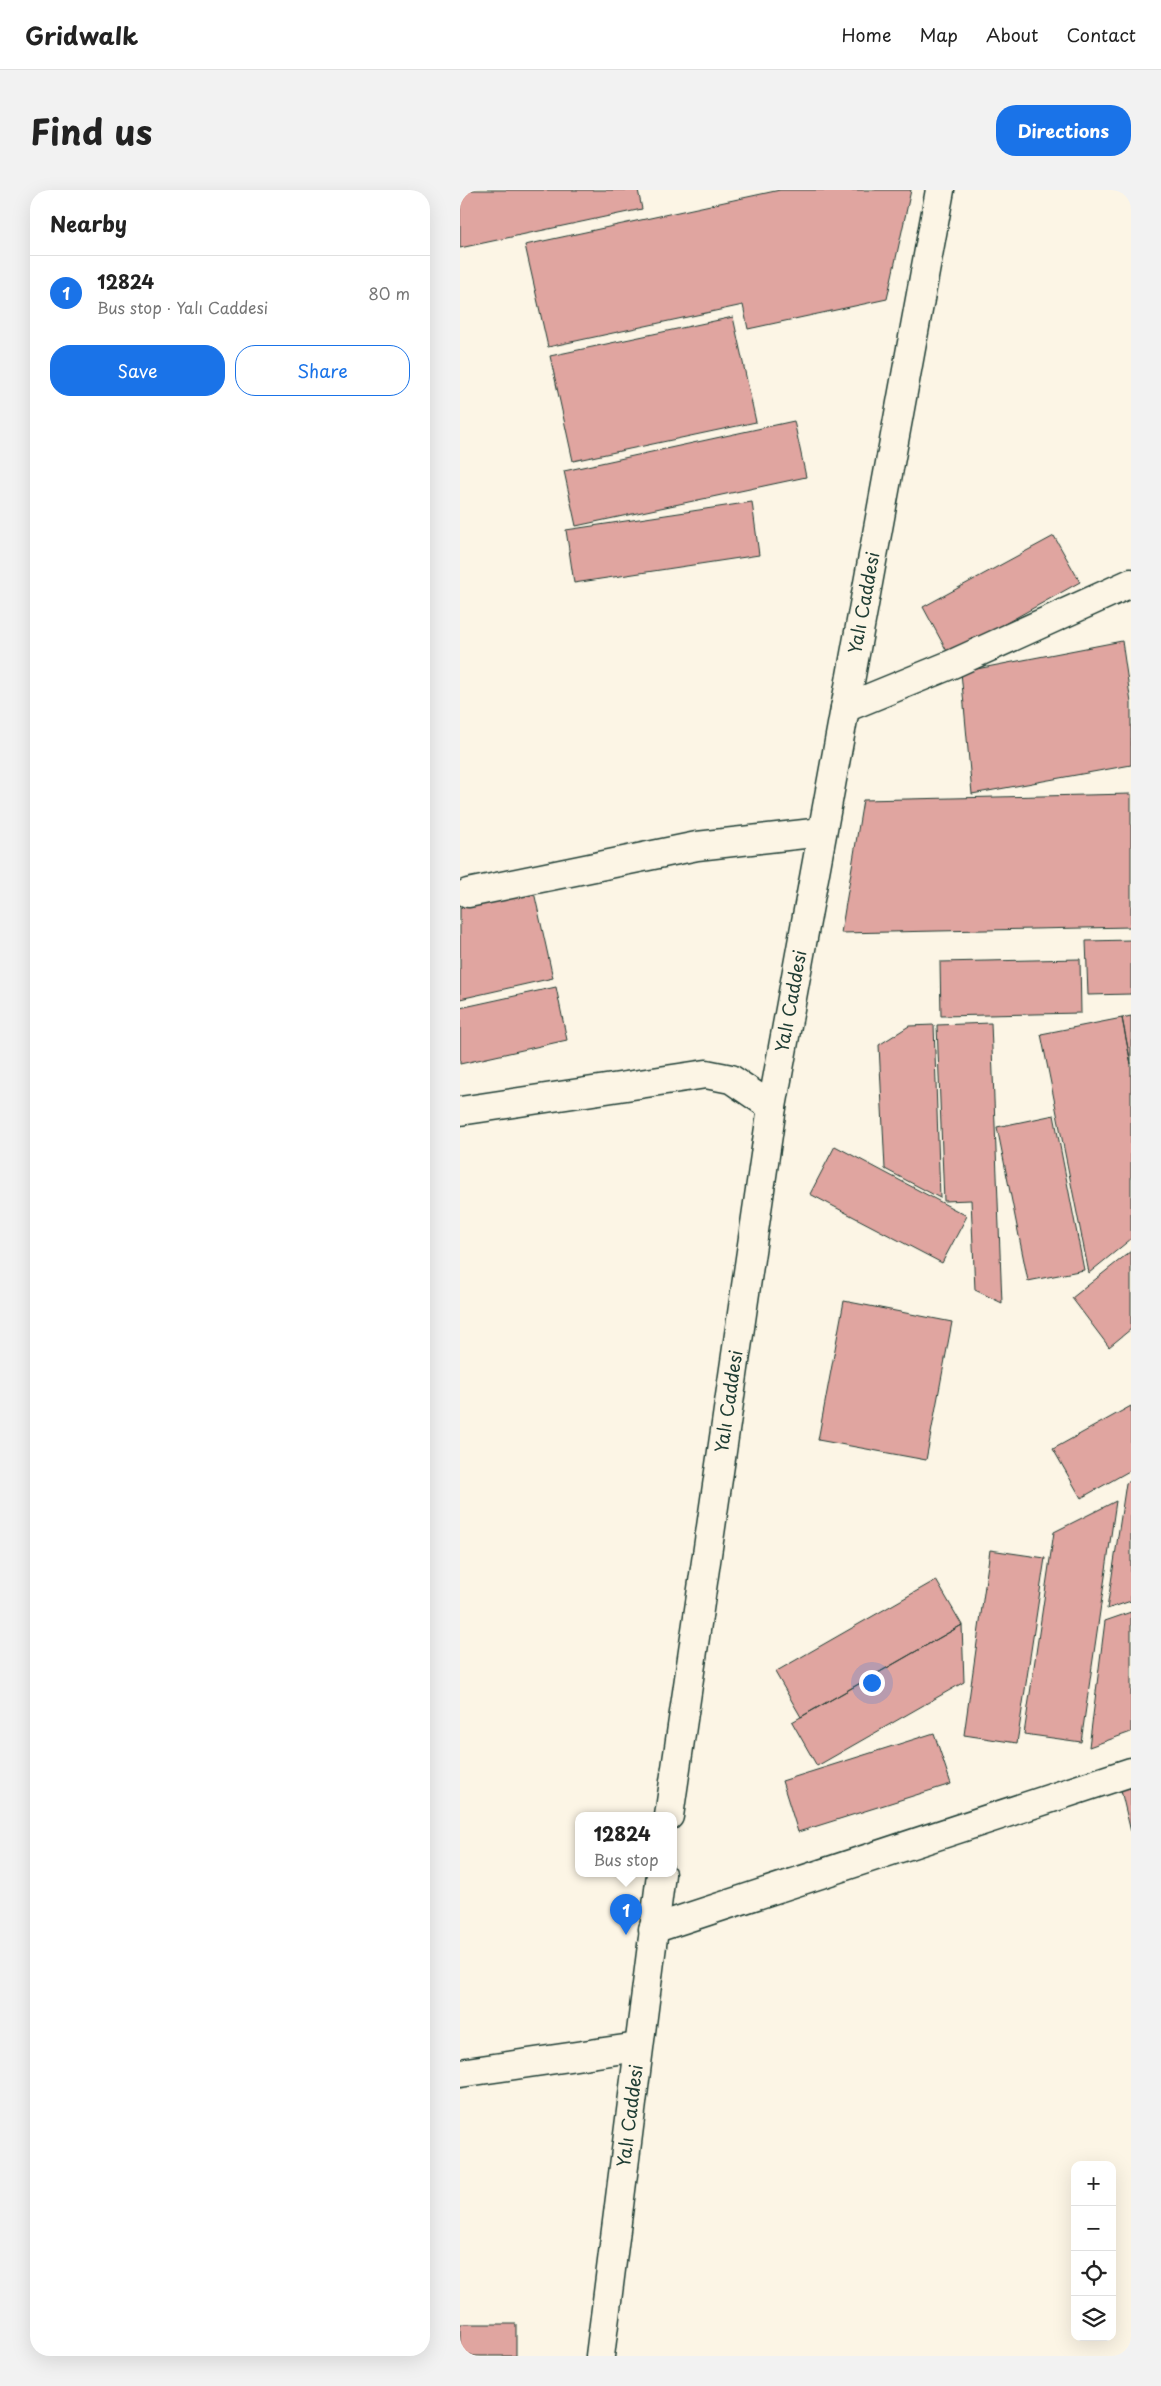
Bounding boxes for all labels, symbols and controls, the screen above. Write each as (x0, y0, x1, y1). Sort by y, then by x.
text: Gridwalk (25, 17, 138, 53)
text: Home (841, 21, 891, 48)
text: Map (919, 21, 958, 48)
text: About (986, 21, 1038, 48)
text: Contact (1066, 21, 1136, 48)
text: Find us (30, 104, 152, 157)
button: Directions (996, 105, 1131, 156)
text: Nearby (50, 207, 127, 239)
text: 12824 (97, 267, 154, 295)
text: 1 (62, 281, 70, 305)
text: 80 m (368, 281, 410, 305)
text: Bus stop · Yalı Caddesi (97, 295, 268, 319)
button: Save (50, 345, 225, 396)
button: Share (235, 345, 410, 396)
street label: Yalı Caddesi (840, 549, 885, 656)
street label: Yalı Caddesi (767, 948, 813, 1054)
street label: Yalı Caddesi (707, 1348, 749, 1454)
your location (859, 1670, 885, 1696)
popup (575, 1812, 677, 1877)
text: 12824 (593, 1819, 651, 1847)
text: Bus stop (593, 1847, 659, 1871)
pin: 1 (610, 1894, 642, 1935)
street label: Yalı Caddesi (609, 2063, 649, 2169)
map controls (1071, 2161, 1116, 2341)
button: + (1071, 2161, 1116, 2206)
button: − (1071, 2206, 1116, 2251)
button: locate (1071, 2251, 1116, 2296)
button: layers (1071, 2296, 1116, 2341)

